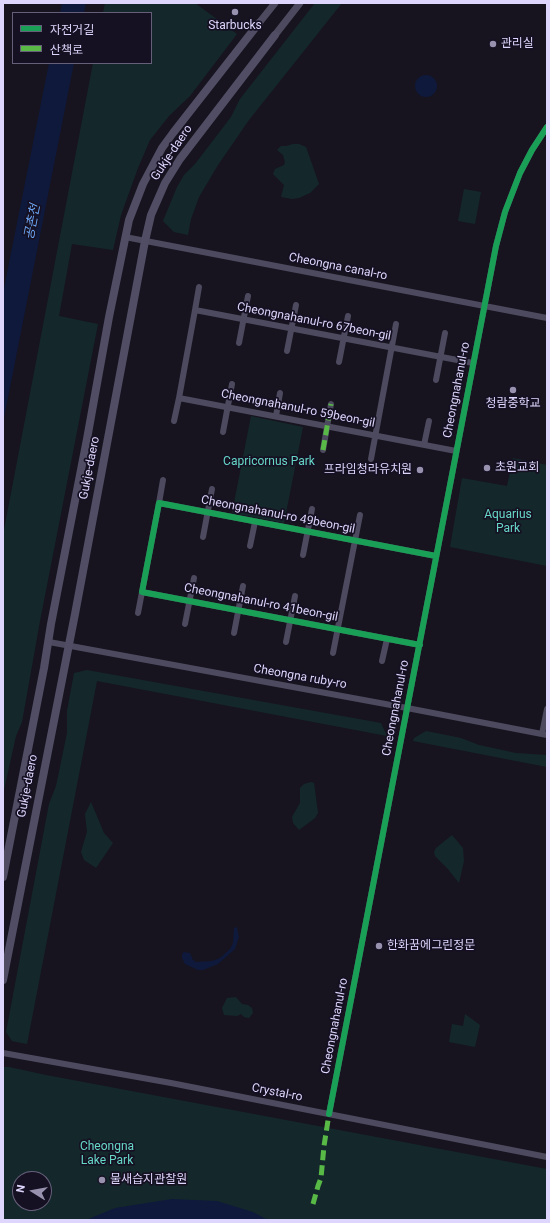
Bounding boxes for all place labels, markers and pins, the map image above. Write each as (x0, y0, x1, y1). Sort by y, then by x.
marker: Starbucks (230, 7, 240, 17)
place label: Starbucks (208, 19, 262, 33)
place label: 관리실 (501, 37, 534, 51)
marker: 관리실 (488, 39, 498, 49)
marker: 청람중학교 (508, 385, 518, 395)
place label: 청람중학교 (485, 397, 541, 411)
place label: 초원교회 (495, 461, 539, 475)
place label: 프라임청라유치원 (324, 463, 412, 477)
marker: 초원교회 (482, 463, 492, 473)
marker: 프라임청라유치원 (415, 465, 425, 475)
place label: 한화꿈에그린정문 (387, 939, 475, 953)
marker: 한화꿈에그린정문 (374, 941, 384, 951)
place label: 물새습지관찰원 (110, 1173, 187, 1187)
marker: 물새습지관찰원 (97, 1175, 107, 1185)

